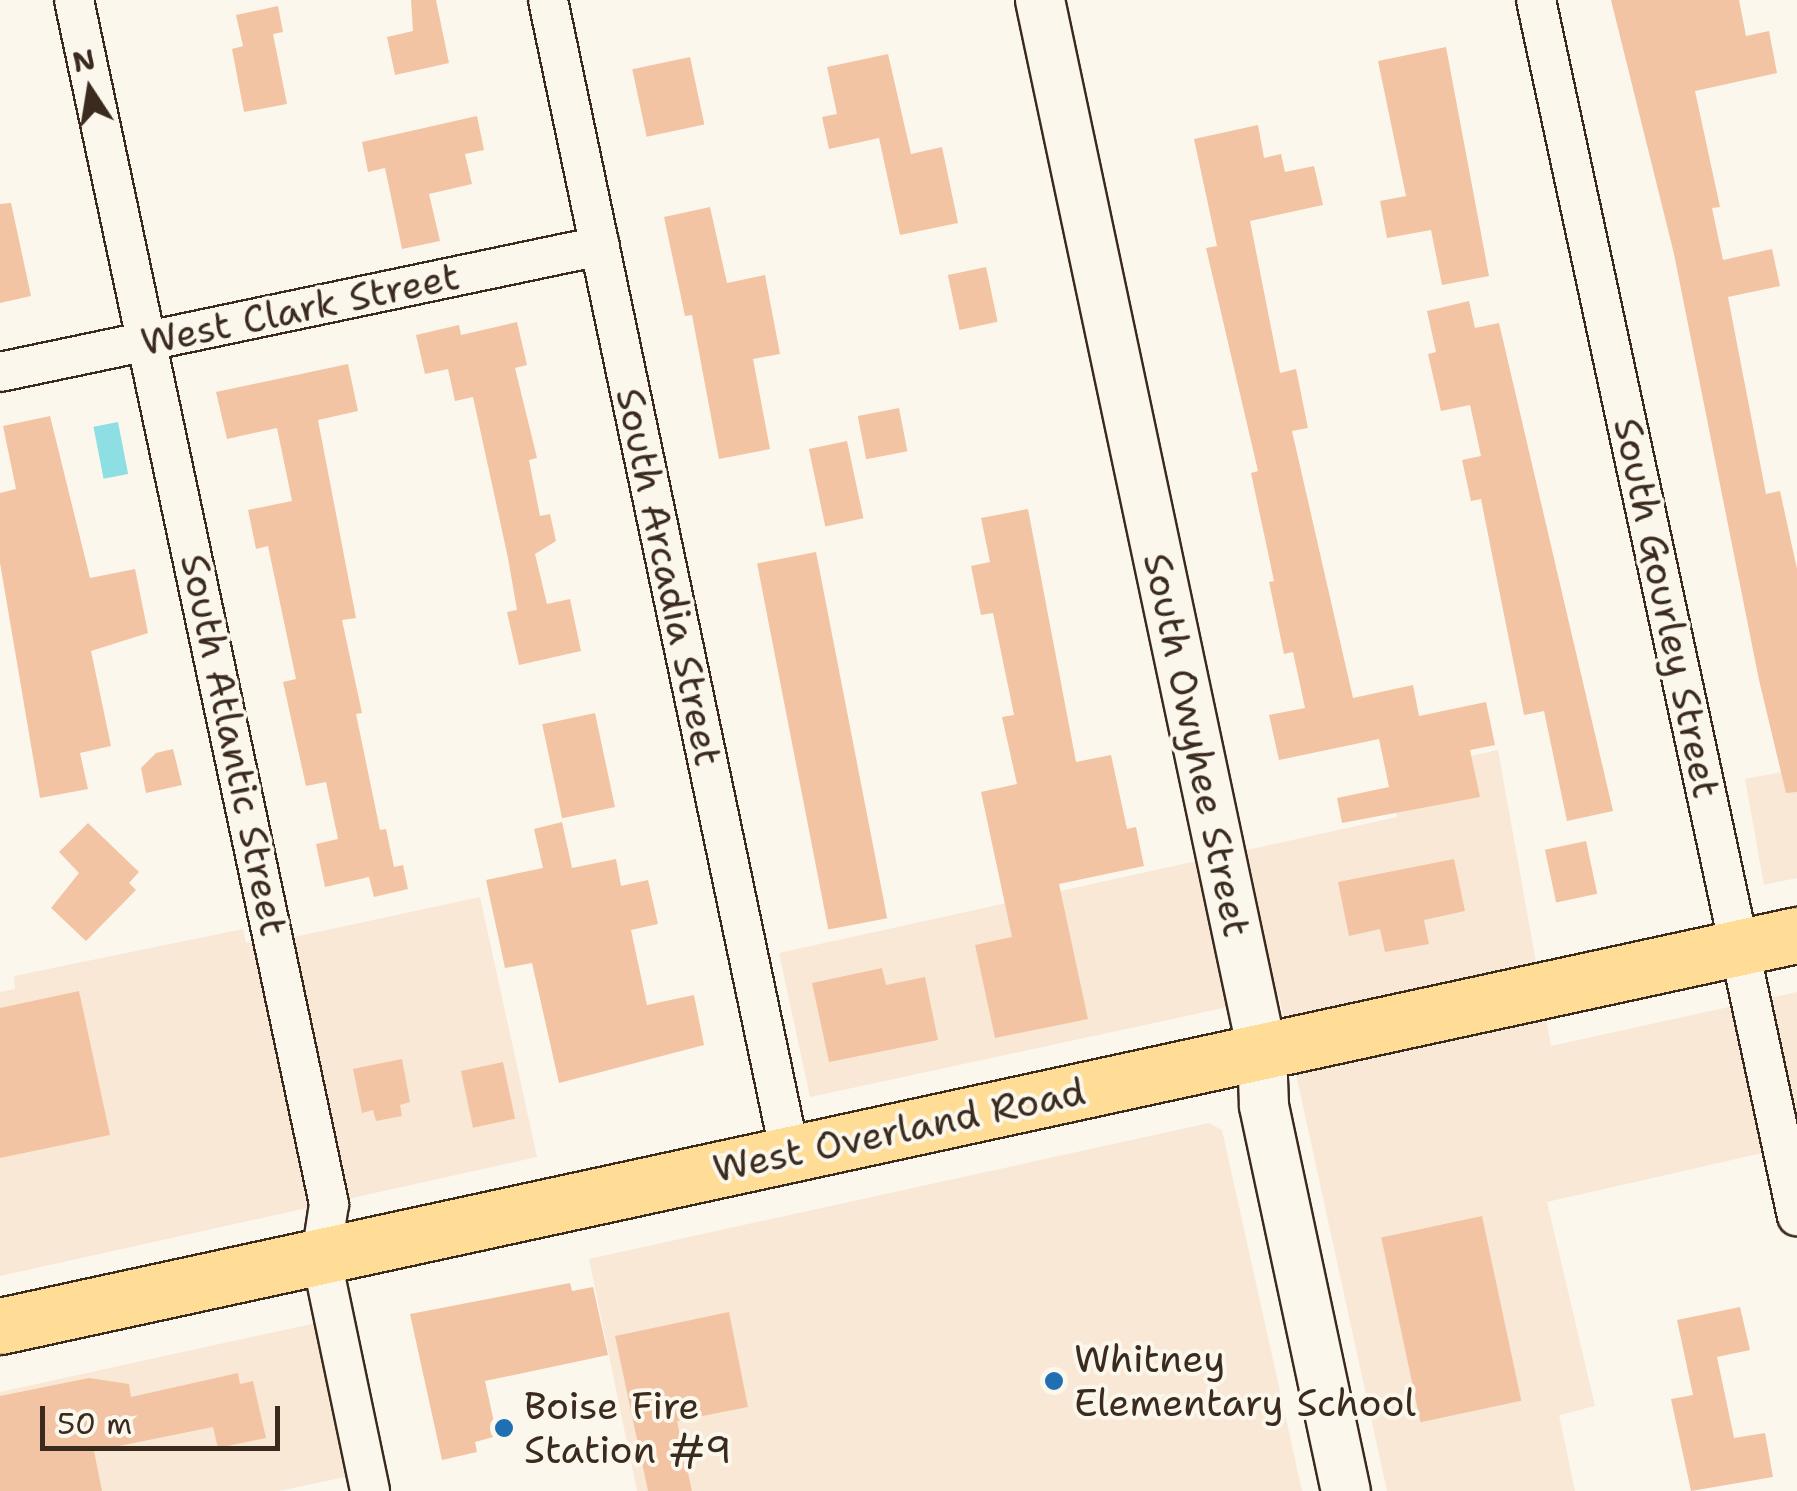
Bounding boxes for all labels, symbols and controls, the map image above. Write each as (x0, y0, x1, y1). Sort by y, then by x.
north arrow (40, 40, 140, 140)
text: N (69, 40, 99, 82)
street label: West Clark Street (137, 253, 463, 365)
street label: South Arcadia Street (607, 384, 731, 770)
street label: South Gourley Street (1604, 414, 1730, 802)
street label: South Owyhee Street (1134, 549, 1260, 941)
street label: South Atlantic Street (171, 550, 297, 940)
street label: West Overland Road (709, 1068, 1089, 1192)
place label: Whitney Elementary School (1074, 1336, 1416, 1426)
marker: Whitney Elementary School (1043, 1370, 1065, 1392)
place label: Boise Fire Station #9 (524, 1383, 732, 1472)
scale bar (45, 1386, 285, 1448)
text: 50 m (57, 1403, 132, 1444)
marker: Boise Fire Station #9 (493, 1417, 515, 1439)

